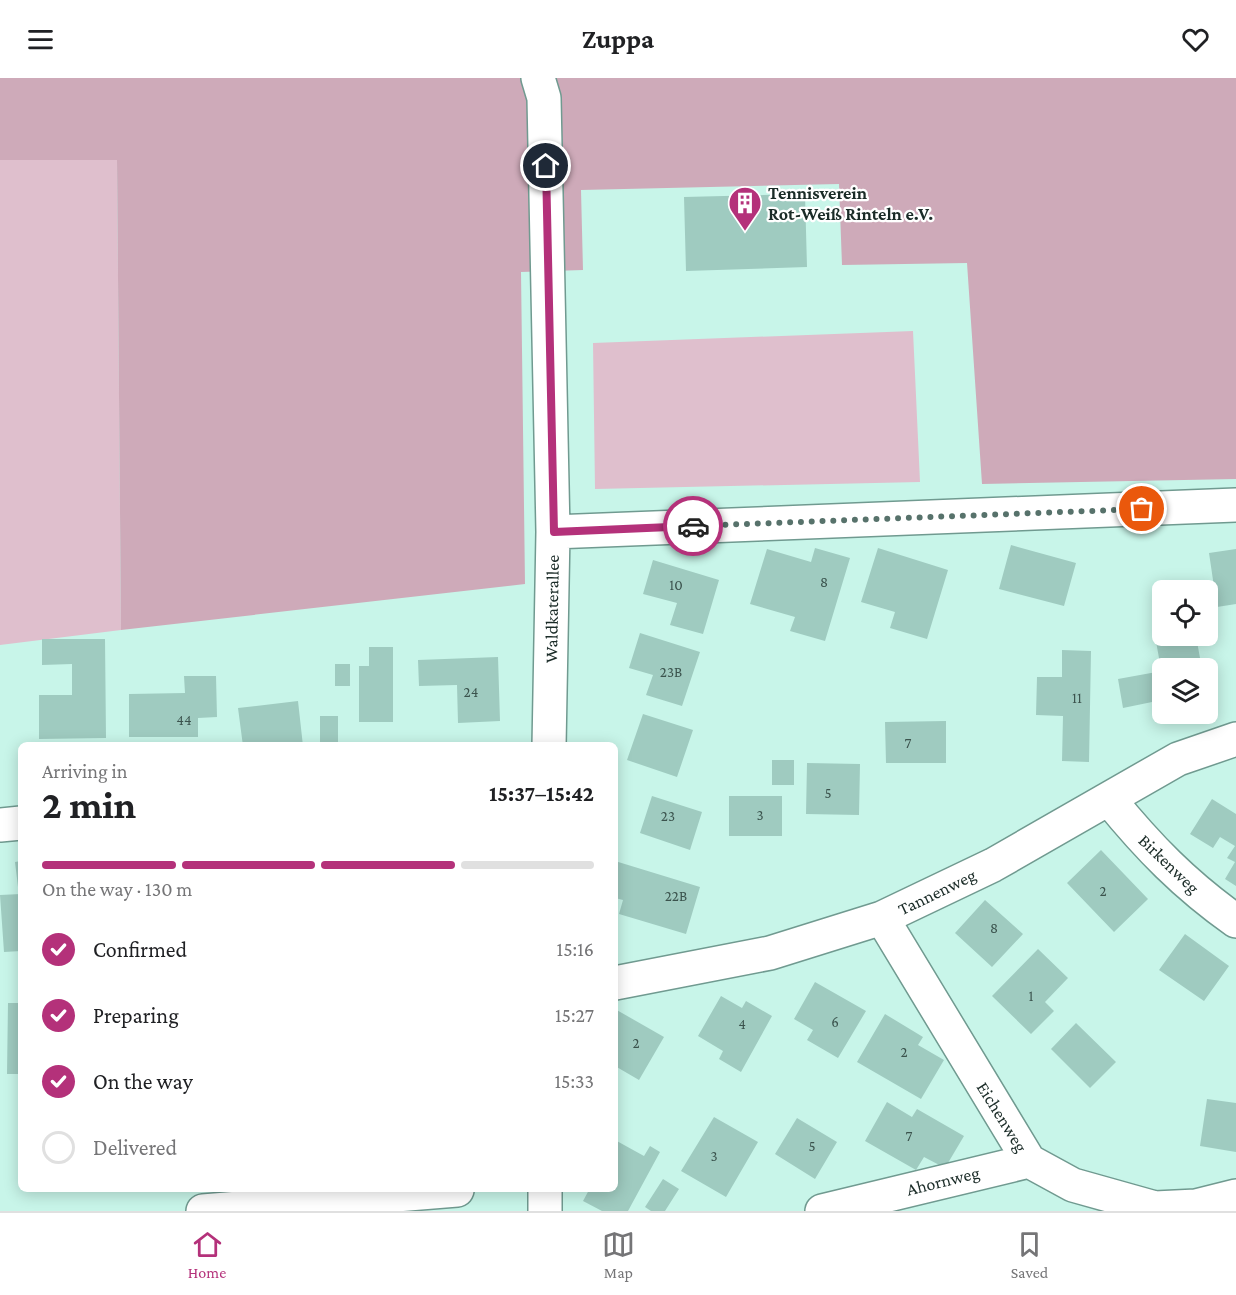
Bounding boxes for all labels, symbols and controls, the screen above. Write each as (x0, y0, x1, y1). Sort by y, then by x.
icon: menu (24, 23, 57, 56)
icon: heart (1179, 23, 1212, 56)
text: Zuppa (582, 24, 654, 54)
pin (520, 140, 571, 191)
icon: home (529, 149, 562, 182)
place label: Tennisverein Rot-Weiß Rinteln e.V. (768, 183, 933, 224)
building icon: Tennisverein Rot-Weiß Rinteln e.V. (727, 185, 763, 232)
pin (1116, 483, 1167, 534)
icon: bag (1125, 492, 1158, 525)
courier (663, 496, 723, 556)
icon: car (677, 510, 710, 543)
street label: Waldkaterallee (541, 555, 563, 663)
house number: 8 (820, 574, 828, 590)
house number: 10 (669, 577, 683, 593)
map controls (1152, 580, 1218, 724)
button: locate (1152, 580, 1218, 646)
button: layers (1152, 658, 1218, 724)
house number: 23B (660, 664, 682, 680)
house number: 24 (464, 684, 478, 700)
house number: 11 (1072, 690, 1082, 706)
house number: 44 (176, 712, 192, 728)
house number: 7 (905, 735, 912, 751)
text: Arriving in (42, 760, 127, 782)
text: 15:37–15:42 (489, 781, 594, 806)
text: 2 min (42, 783, 136, 826)
house number: 5 (824, 785, 832, 801)
house number: 3 (756, 807, 764, 823)
house number: 23 (661, 808, 675, 824)
street label: Birkenweg (1135, 830, 1204, 898)
street label: Tannenweg (895, 864, 979, 919)
text: On the way · 130 m (42, 878, 192, 900)
house number: 2 (1099, 883, 1107, 899)
house number: 22B (665, 888, 687, 904)
house number: 8 (990, 920, 998, 936)
icon: check (42, 933, 75, 966)
text: Confirmed (93, 937, 187, 962)
text: 15:16 (557, 938, 594, 960)
house number: 1 (1029, 988, 1034, 1004)
icon: check (42, 999, 75, 1032)
text: Preparing (93, 1003, 179, 1028)
text: 15:27 (555, 1004, 594, 1026)
house number: 6 (831, 1014, 839, 1030)
house number: 4 (738, 1016, 746, 1032)
house number: 2 (632, 1035, 640, 1051)
house number: 2 (900, 1044, 908, 1060)
icon: check (42, 1065, 75, 1098)
text: On the way (93, 1069, 193, 1094)
text: 15:33 (554, 1070, 594, 1092)
street label: Eichenweg (973, 1078, 1032, 1156)
house number: 7 (906, 1128, 913, 1144)
text: Delivered (93, 1135, 177, 1160)
house number: 5 (808, 1138, 816, 1154)
house number: 3 (710, 1148, 718, 1164)
street label: Ahornweg (904, 1162, 982, 1200)
tab: Home (188, 1228, 226, 1281)
tab: Map (602, 1228, 635, 1281)
tab: Saved (1011, 1228, 1048, 1281)

